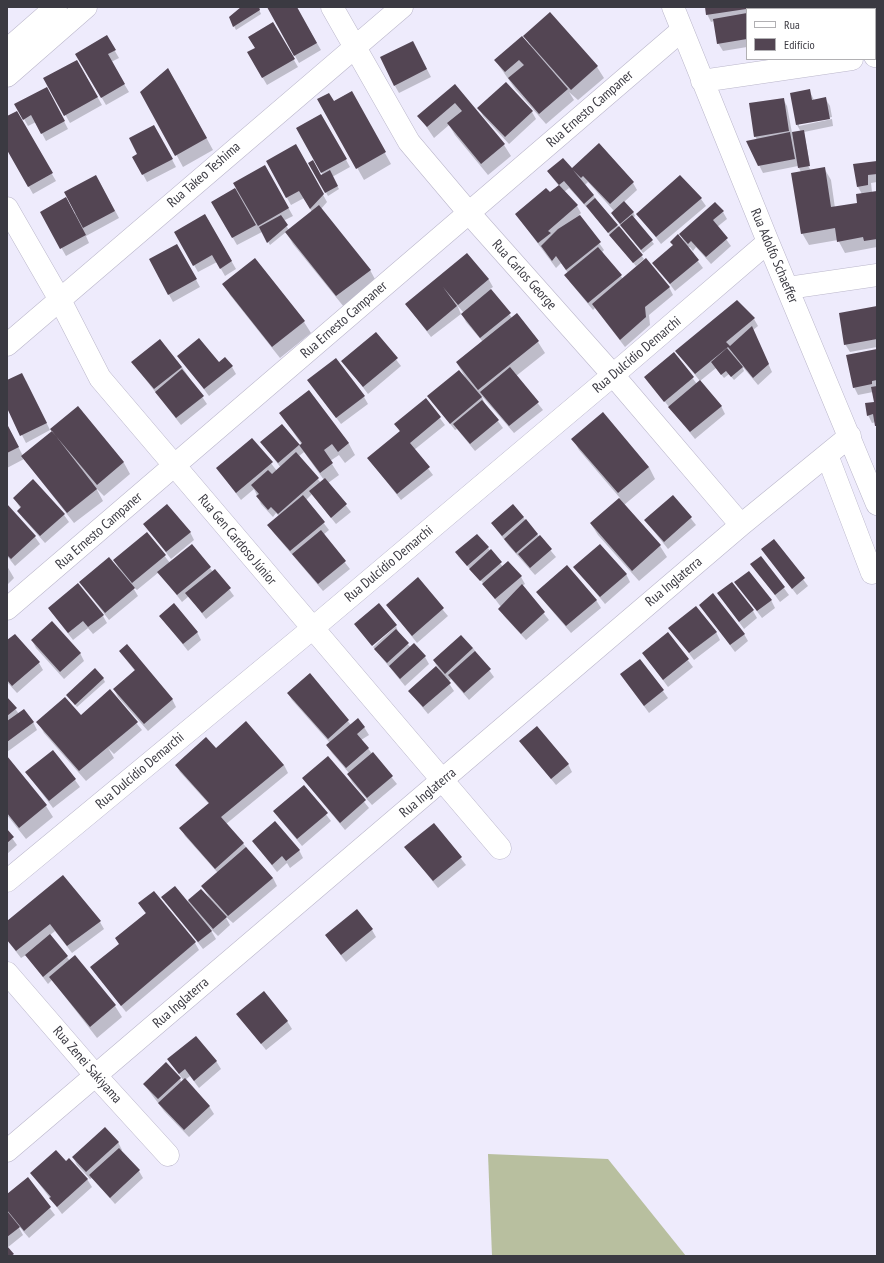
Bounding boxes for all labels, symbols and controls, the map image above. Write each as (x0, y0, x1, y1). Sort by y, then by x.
legend (746, 8, 876, 60)
text: Rua (784, 17, 800, 32)
text: Edifício (784, 37, 815, 52)
street label: Rua Ernesto Campaner (543, 67, 637, 151)
street label: Rua Takeo Teshima (164, 139, 244, 211)
street label: Rua Adolfo Schaeffer (747, 206, 801, 306)
street label: Rua Carlos George (488, 237, 560, 313)
street label: Rua Ernesto Campaner (297, 278, 391, 362)
street label: Rua Dulcídio Demarchi (589, 313, 685, 397)
street label: Rua Ernesto Campaner (52, 489, 146, 573)
street label: Rua Gen Cardoso Júnior (194, 491, 280, 589)
street label: Rua Dulcídio Demarchi (341, 522, 437, 606)
street label: Rua Inglaterra (642, 554, 706, 610)
street label: Rua Dulcídio Demarchi (92, 729, 188, 813)
street label: Rua Inglaterra (396, 765, 460, 821)
street label: Rua Inglaterra (150, 974, 212, 1032)
street label: Rua Zenei Sakiyama (49, 1023, 125, 1107)

